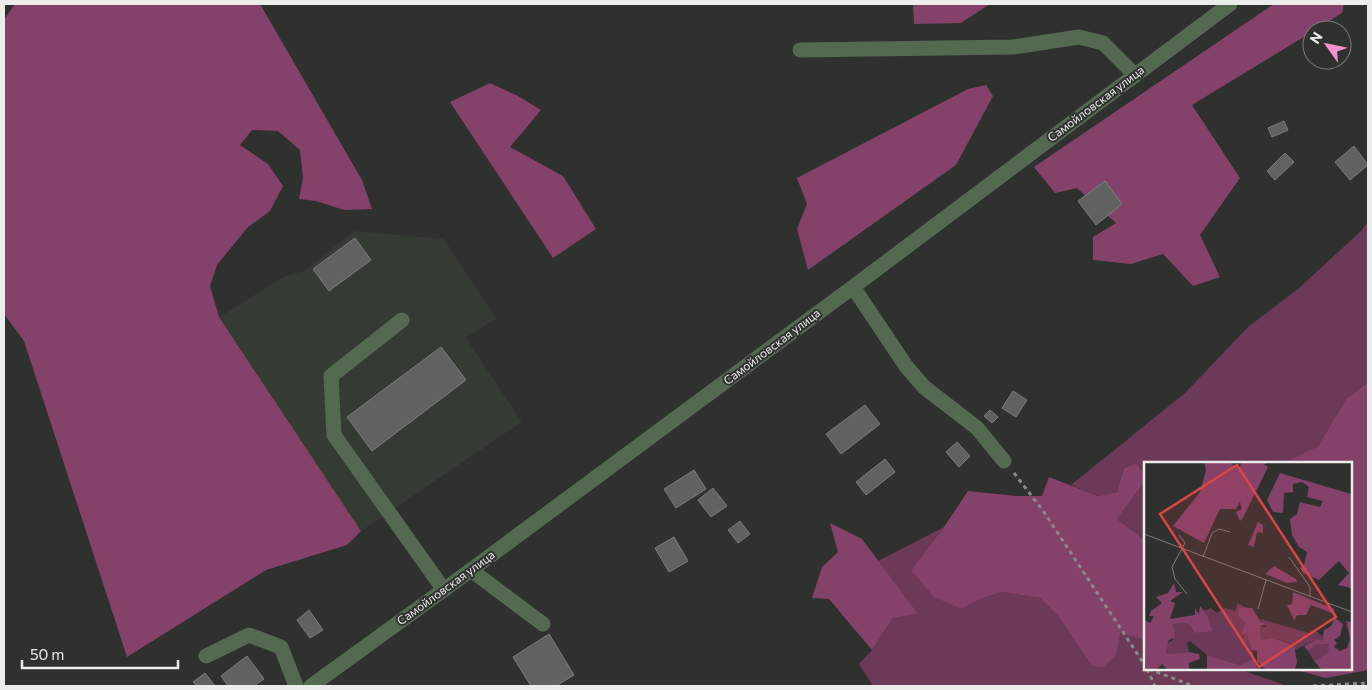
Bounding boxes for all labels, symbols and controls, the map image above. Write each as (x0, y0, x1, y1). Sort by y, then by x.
north arrow (1302, 20, 1352, 70)
text: N (1306, 29, 1326, 47)
street label: Самойловская улица (1044, 62, 1147, 144)
street label: Самойловская улица (720, 305, 823, 387)
inset map (1144, 462, 1352, 670)
street label: Самойловская улица (394, 547, 497, 627)
scale bar (22, 638, 179, 670)
text: 50 m (30, 645, 64, 663)

